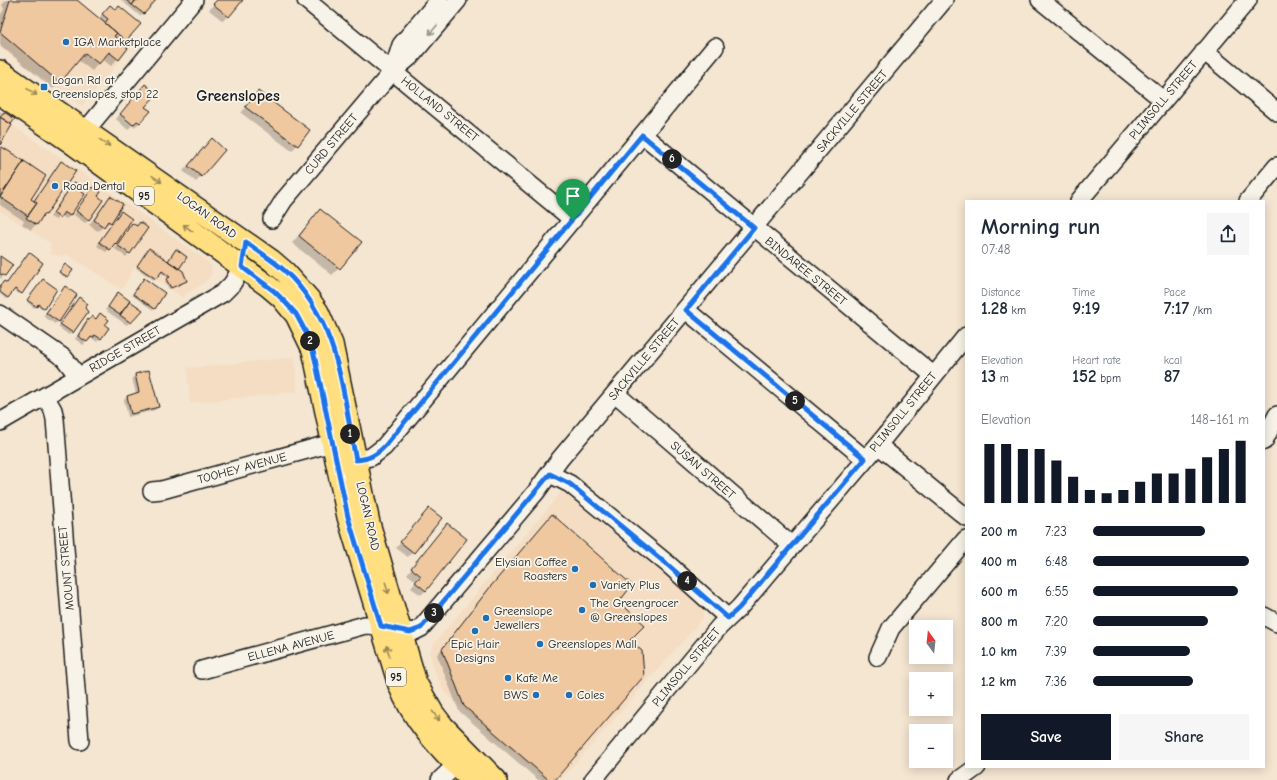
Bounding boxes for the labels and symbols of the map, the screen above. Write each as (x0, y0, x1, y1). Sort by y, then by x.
one-way arrow (428, 24, 437, 35)
place label: IGA Marketplace (74, 35, 161, 49)
marker: IGA Marketplace (61, 37, 71, 47)
street label: PLIMSOLL STREET (1126, 57, 1201, 142)
street label: SACKVILLE STREET (814, 67, 891, 155)
place label: Logan Rd at Greenslopes, stop 22 (52, 73, 158, 101)
street label: HOLLAND STREET (398, 73, 482, 145)
marker: Logan Rd at Greenslopes, stop 22 (39, 82, 49, 92)
district label: Greenslopes (196, 87, 280, 105)
one-way arrow (26, 89, 38, 97)
street label: CURD STREET (301, 110, 361, 177)
one-way arrow (100, 139, 111, 147)
pin: 6 (662, 149, 682, 169)
one-way arrow (151, 175, 162, 183)
place label: Road Dental (63, 179, 125, 193)
pin (556, 179, 590, 220)
marker: Road Dental (50, 181, 60, 191)
road number: 95 (134, 187, 154, 205)
street label: LOGAN ROAD (174, 189, 240, 241)
one-way arrow (183, 224, 194, 232)
street label: BINDAREE STREET (762, 234, 850, 309)
street label: SACKVILLE STREET (606, 315, 683, 403)
street label: RIDGE STREET (87, 323, 164, 375)
pin: 2 (300, 331, 320, 351)
street label: PLIMSOLL STREET (867, 369, 940, 455)
pin: 5 (785, 391, 805, 411)
pin: 1 (340, 424, 360, 444)
street label: SUSAN STREET (668, 438, 739, 502)
street label: TOOHEY AVENUE (196, 449, 288, 487)
street label: LOGAN ROAD (353, 480, 383, 552)
street label: MOUNT STREET (55, 524, 77, 611)
place label: Elysian Coffee Roasters (495, 555, 567, 583)
marker: Elysian Coffee Roasters (570, 564, 580, 574)
pin: 4 (677, 571, 697, 591)
place label: Variety Plus (601, 578, 660, 592)
marker: Variety Plus (588, 580, 598, 590)
one-way arrow (384, 581, 391, 594)
place label: The Greengrocer @ Greenslopes (590, 596, 679, 624)
pin: 3 (424, 603, 444, 623)
place label: Greenslope Jewellers (494, 604, 552, 632)
marker: The Greengrocer @ Greenslopes (577, 605, 587, 615)
marker: Greenslope Jewellers (481, 613, 491, 623)
north arrow (909, 620, 953, 664)
street label: PLIMSOLL STREET (649, 624, 724, 709)
marker: Epic Hair Designs (470, 626, 480, 636)
street label: ELLENA AVENUE (246, 628, 336, 664)
place label: Epic Hair Designs (451, 637, 499, 665)
place label: Greenslopes Mall (548, 637, 637, 651)
marker: Greenslopes Mall (535, 639, 545, 649)
one-way arrow (384, 644, 391, 657)
road number: 95 (386, 668, 406, 686)
place label: Kafe Me (516, 671, 558, 685)
marker: Kafe Me (503, 673, 513, 683)
place label: BWS (504, 688, 528, 702)
place label: Coles (577, 688, 604, 702)
marker: BWS (531, 690, 541, 700)
marker: Coles (564, 690, 574, 700)
one-way arrow (431, 710, 440, 721)

